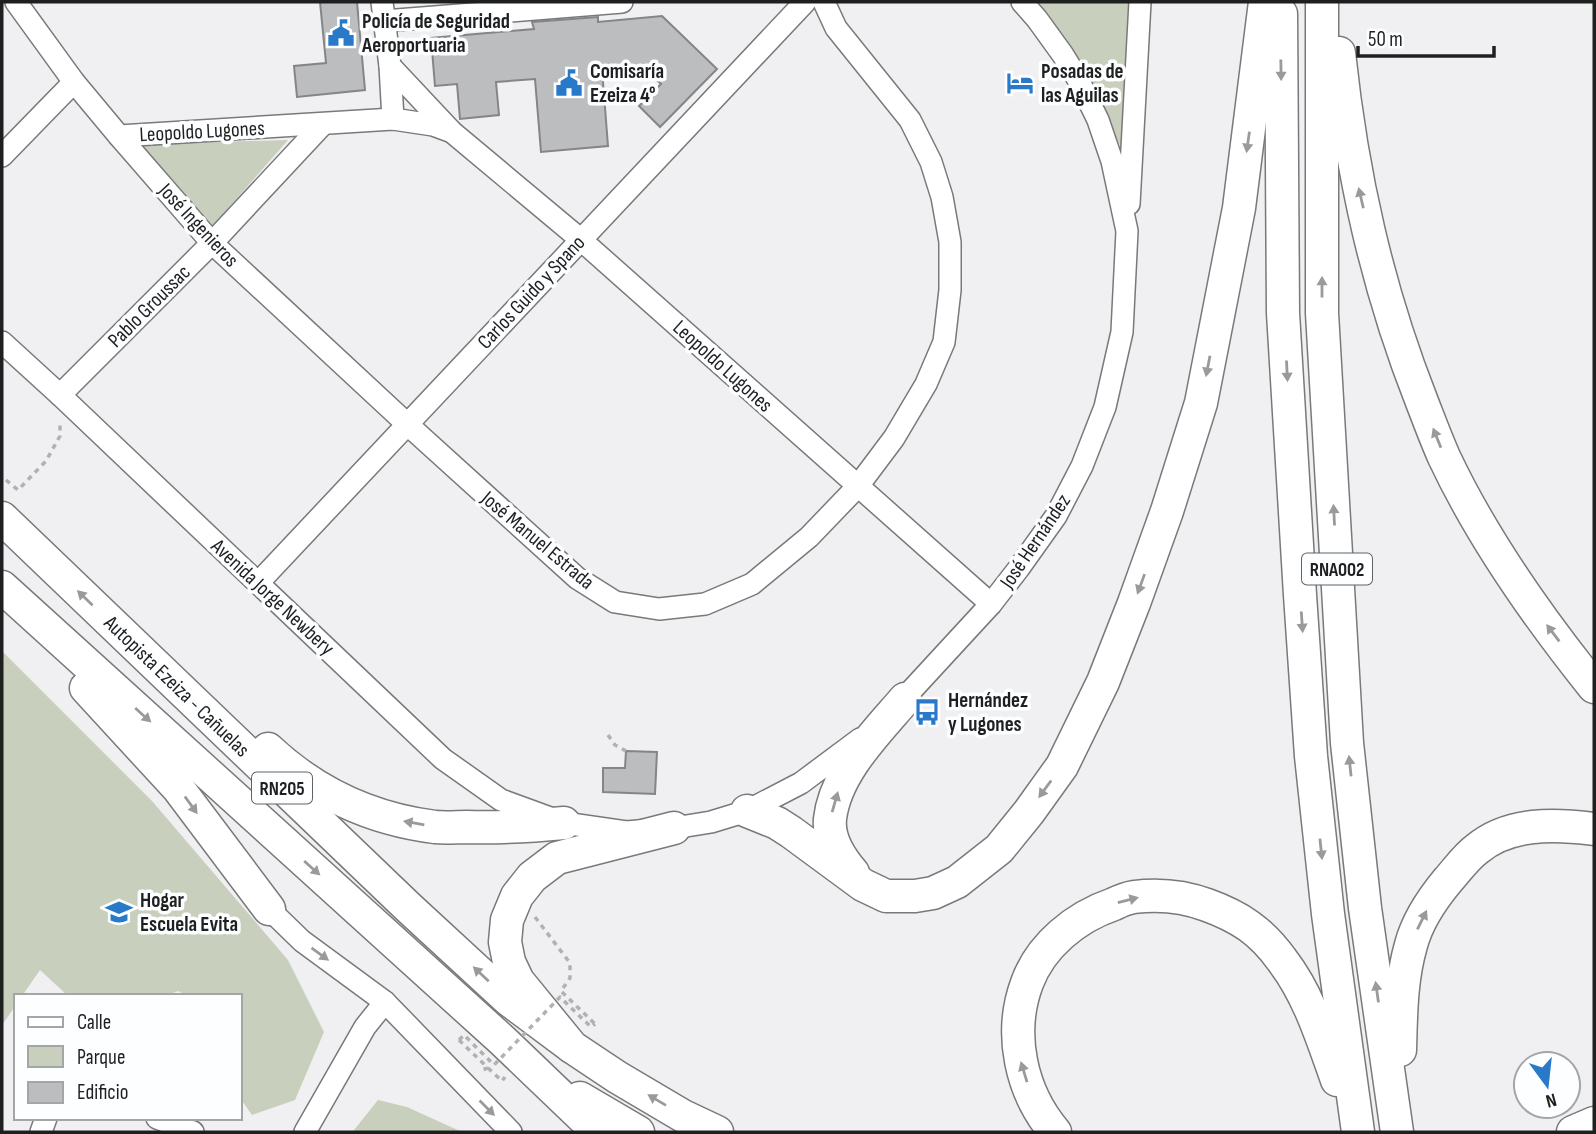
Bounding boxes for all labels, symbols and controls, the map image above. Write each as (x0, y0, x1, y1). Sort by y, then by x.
place label: Policía de Seguridad Aeroportuaria (361, 9, 510, 58)
scale bar (1358, 14, 1494, 58)
public building icon: Policía de Seguridad Aeroportuaria (326, 18, 356, 48)
text: 50 m (1368, 27, 1403, 52)
place label: Comisaría Ezeiza 4° (590, 59, 664, 108)
place label: Posadas de las Aguilas (1041, 59, 1124, 108)
one-way arrow (1275, 59, 1287, 81)
public building icon: Comisaría Ezeiza 4° (554, 68, 584, 98)
hotel icon: Posadas de las Aguilas (1005, 68, 1035, 98)
street label: Leopoldo Lugones (139, 116, 265, 147)
one-way arrow (1242, 132, 1253, 154)
street label: José Ingenieros (153, 177, 244, 272)
one-way arrow (1355, 187, 1366, 209)
street label: Carlos Guido y Spano (472, 230, 590, 354)
street label: Pablo Groussac (103, 260, 196, 353)
one-way arrow (1316, 276, 1328, 298)
street label: Leopoldo Lugones (668, 315, 778, 418)
one-way arrow (1202, 355, 1213, 377)
one-way arrow (1282, 360, 1293, 382)
one-way arrow (1431, 428, 1442, 449)
street label: José Manuel Estrada (475, 485, 599, 595)
street label: José Hernández (994, 489, 1076, 594)
one-way arrow (1328, 503, 1339, 525)
street label: Avenida Jorge Newbery (205, 533, 339, 661)
road number: RNA002 (1302, 554, 1372, 584)
one-way arrow (1135, 573, 1146, 594)
one-way arrow (77, 590, 94, 606)
street label: Autopista Ezeiza - Cañuelas (98, 610, 255, 762)
one-way arrow (1297, 612, 1308, 634)
one-way arrow (1546, 624, 1560, 642)
place label: Hernández y Lugones (948, 688, 1028, 737)
bus stop icon: Hernández y Lugones (912, 697, 942, 727)
one-way arrow (134, 707, 152, 723)
one-way arrow (1344, 755, 1355, 777)
road number: RN205 (252, 772, 312, 804)
one-way arrow (1039, 780, 1053, 798)
one-way arrow (830, 792, 840, 813)
one-way arrow (184, 796, 198, 814)
one-way arrow (403, 817, 425, 828)
one-way arrow (1316, 838, 1327, 860)
one-way arrow (303, 860, 321, 876)
place label: Hogar Escuela Evita (140, 888, 238, 937)
one-way arrow (1117, 894, 1139, 905)
school or university icon: Hogar Escuela Evita (104, 897, 134, 927)
one-way arrow (1416, 910, 1428, 930)
one-way arrow (311, 946, 329, 960)
one-way arrow (473, 967, 490, 983)
one-way arrow (1371, 981, 1382, 1003)
legend (14, 994, 242, 1120)
text: Calle (77, 1010, 111, 1035)
text: Parque (77, 1045, 125, 1070)
north arrow (1512, 1050, 1582, 1120)
one-way arrow (1019, 1062, 1029, 1083)
text: Edificio (77, 1080, 128, 1105)
text: N (1543, 1088, 1559, 1112)
one-way arrow (648, 1094, 667, 1107)
one-way arrow (478, 1099, 495, 1116)

